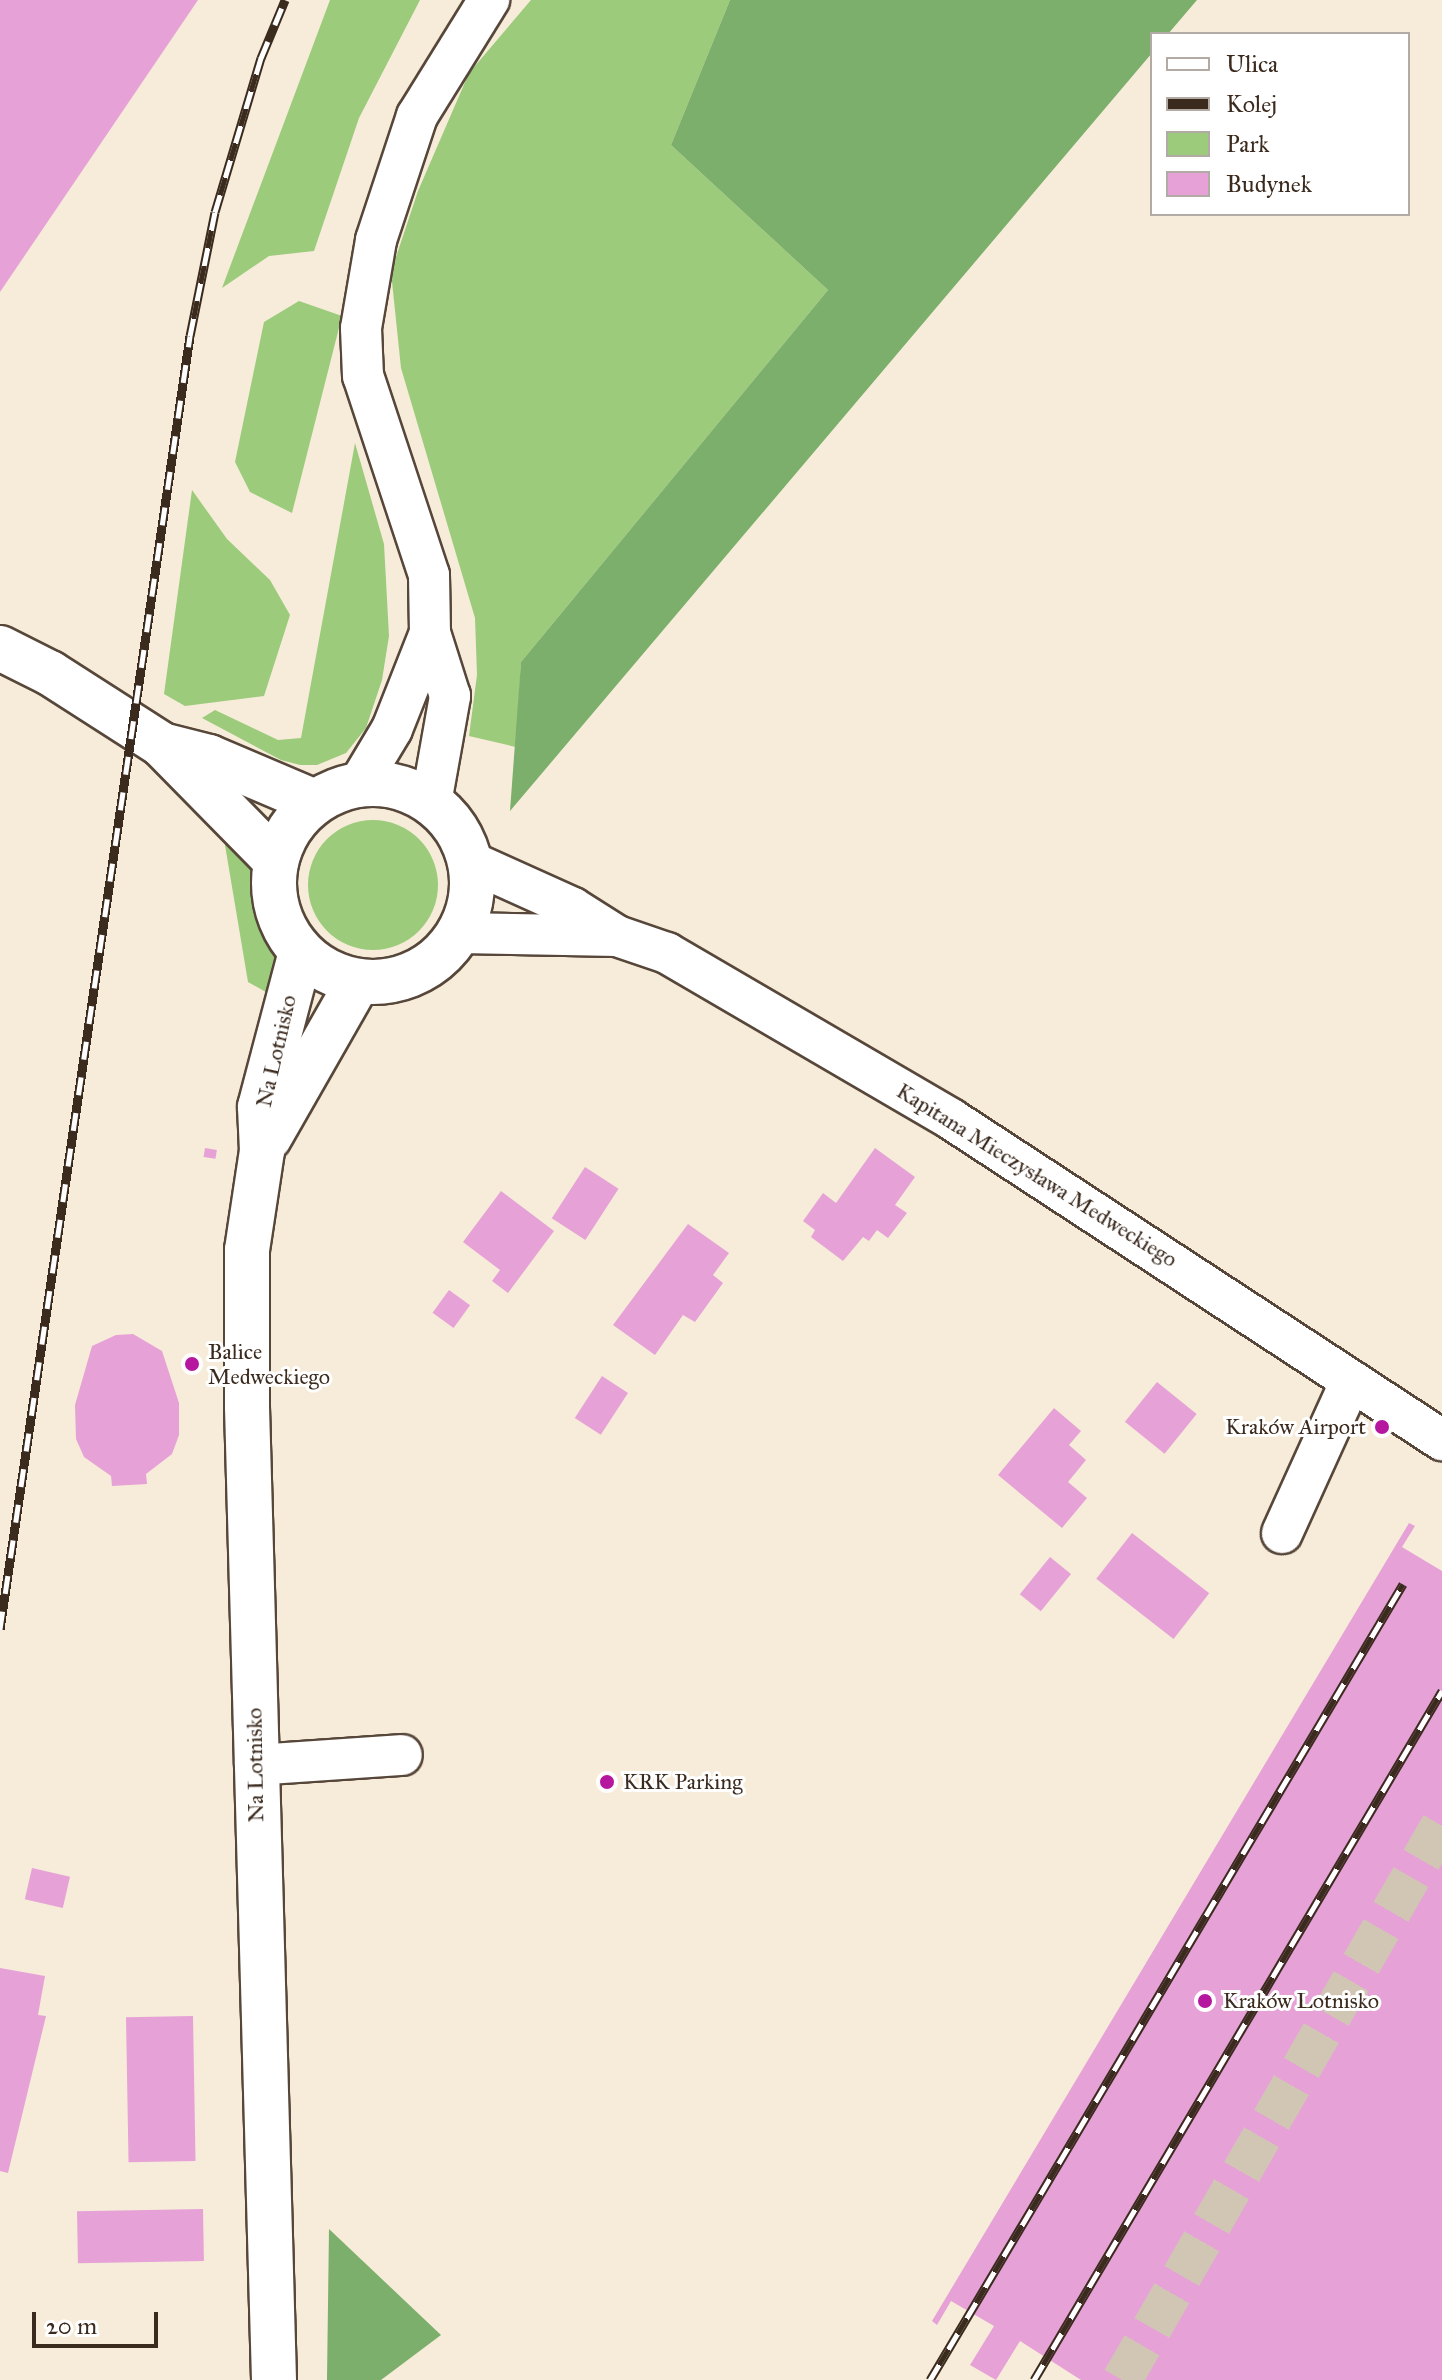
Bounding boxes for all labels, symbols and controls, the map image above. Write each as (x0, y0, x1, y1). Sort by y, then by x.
legend (1150, 32, 1410, 216)
text: Ulica (1226, 49, 1278, 79)
text: Kolej (1226, 89, 1277, 119)
text: Park (1226, 129, 1269, 159)
text: Budynek (1226, 169, 1312, 199)
street label: Na Lotnisko (250, 992, 302, 1110)
street label: Kapitana Mieczysława Medweckiego (892, 1077, 1182, 1273)
place label: Balice Medweckiego (208, 1338, 330, 1390)
marker: Balice Medweckiego (183, 1355, 201, 1373)
place label: Kraków Airport (1225, 1414, 1366, 1440)
marker: Kraków Airport (1373, 1418, 1391, 1436)
street label: Na Lotnisko (241, 1707, 269, 1823)
place label: KRK Parking (623, 1769, 742, 1795)
marker: KRK Parking (598, 1773, 616, 1791)
place label: Kraków Lotnisko (1223, 1988, 1379, 2014)
marker: Kraków Lotnisko (1194, 1990, 1216, 2012)
scale bar (36, 2296, 162, 2346)
text: 20 m (46, 2311, 97, 2341)

